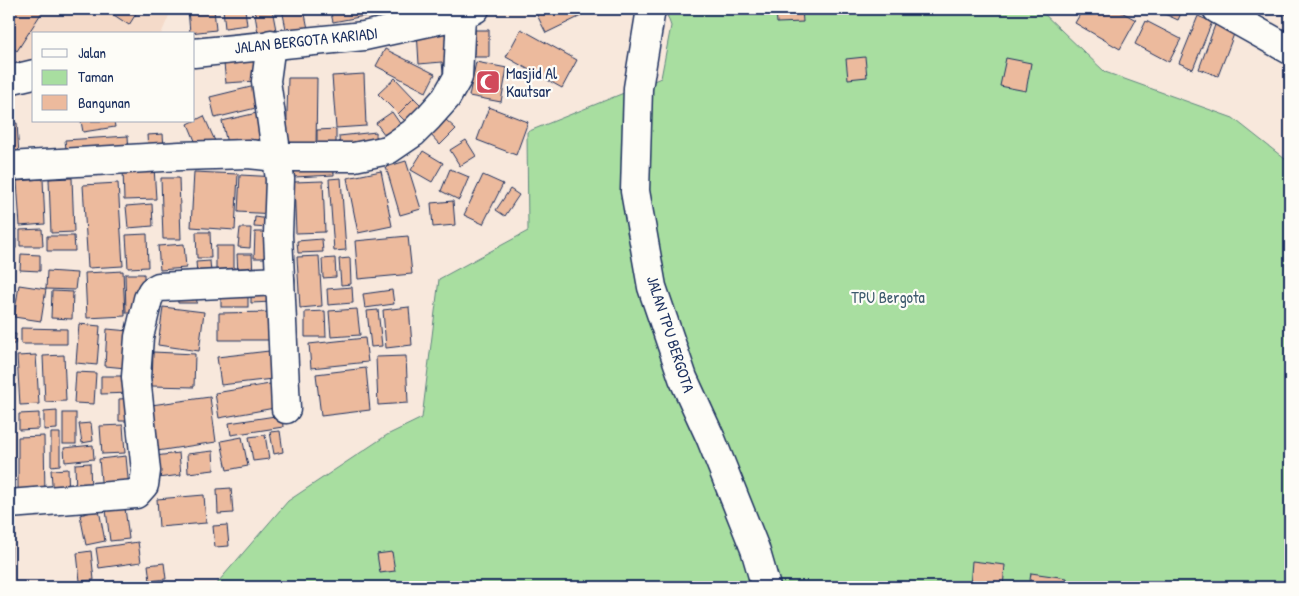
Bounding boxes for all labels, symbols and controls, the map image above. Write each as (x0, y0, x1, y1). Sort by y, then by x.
street label: JALAN BERGOTA KARIADI (233, 22, 379, 58)
legend (32, 32, 195, 122)
text: Jalan (78, 42, 106, 63)
place label: Masjid Al Kautsar (506, 62, 558, 102)
text: Taman (78, 66, 114, 87)
mosque icon: Masjid Al Kautsar (475, 69, 501, 95)
text: Bangunan (78, 92, 131, 113)
street label: JALAN TPU BERGOTA (642, 273, 700, 395)
park label: TPU Bergota (851, 286, 925, 308)

